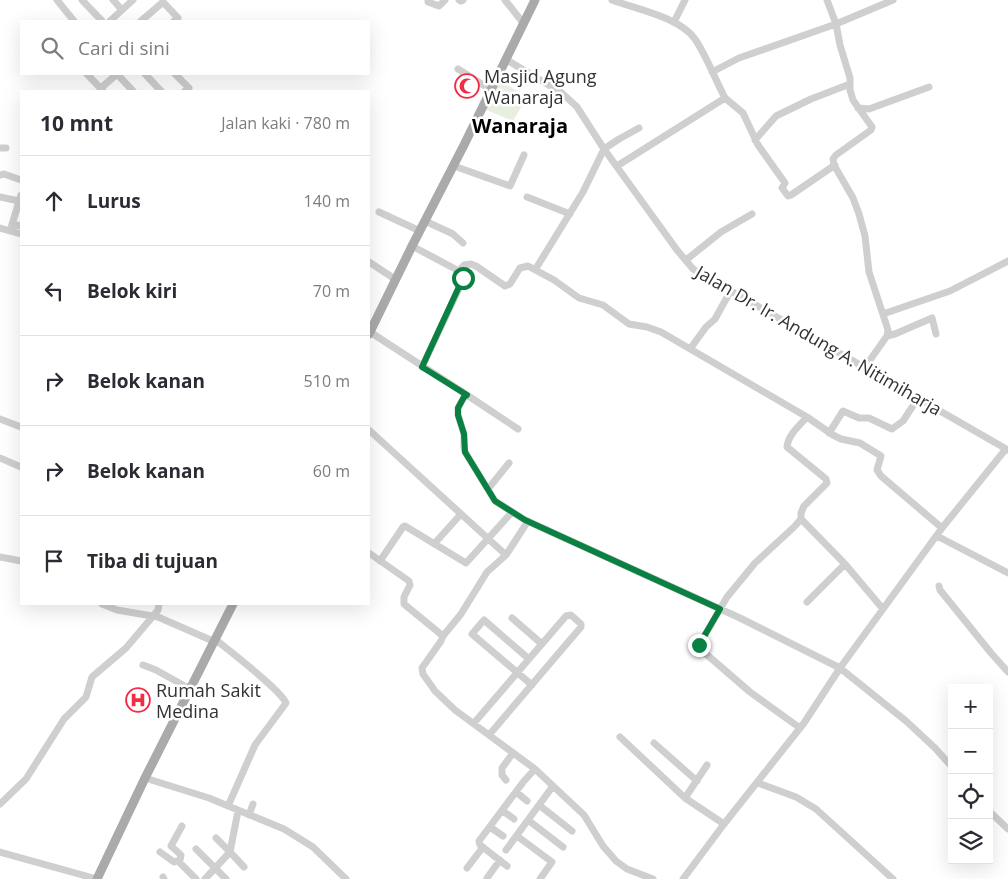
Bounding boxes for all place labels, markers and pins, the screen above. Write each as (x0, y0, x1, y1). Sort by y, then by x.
place label: Masjid Agung Wanaraja (484, 64, 597, 109)
mosque icon: Masjid Agung Wanaraja (454, 73, 480, 99)
place label: Rumah Sakit Medina (156, 678, 261, 723)
hospital icon: Rumah Sakit Medina (125, 687, 151, 713)

